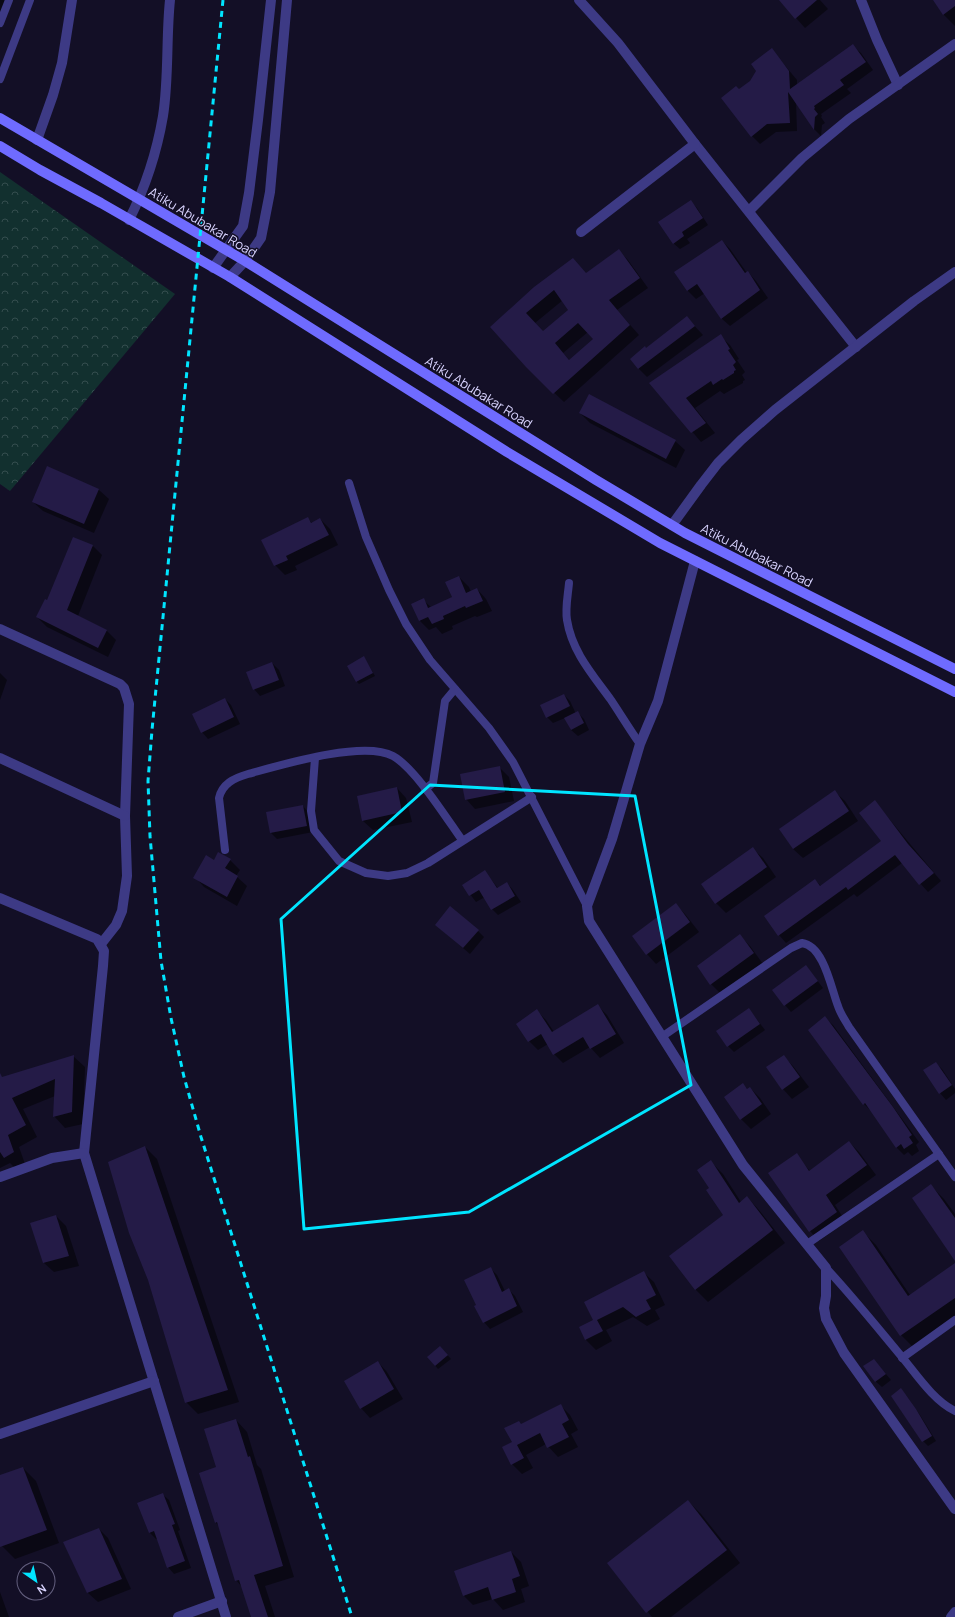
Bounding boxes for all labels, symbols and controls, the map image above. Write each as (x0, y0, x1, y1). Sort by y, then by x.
street label: Atiku Abubakar Road (146, 183, 260, 261)
street label: Atiku Abubakar Road (422, 352, 536, 432)
street label: Atiku Abubakar Road (698, 519, 816, 591)
north arrow (16, 1561, 56, 1601)
text: N (34, 1581, 49, 1598)

